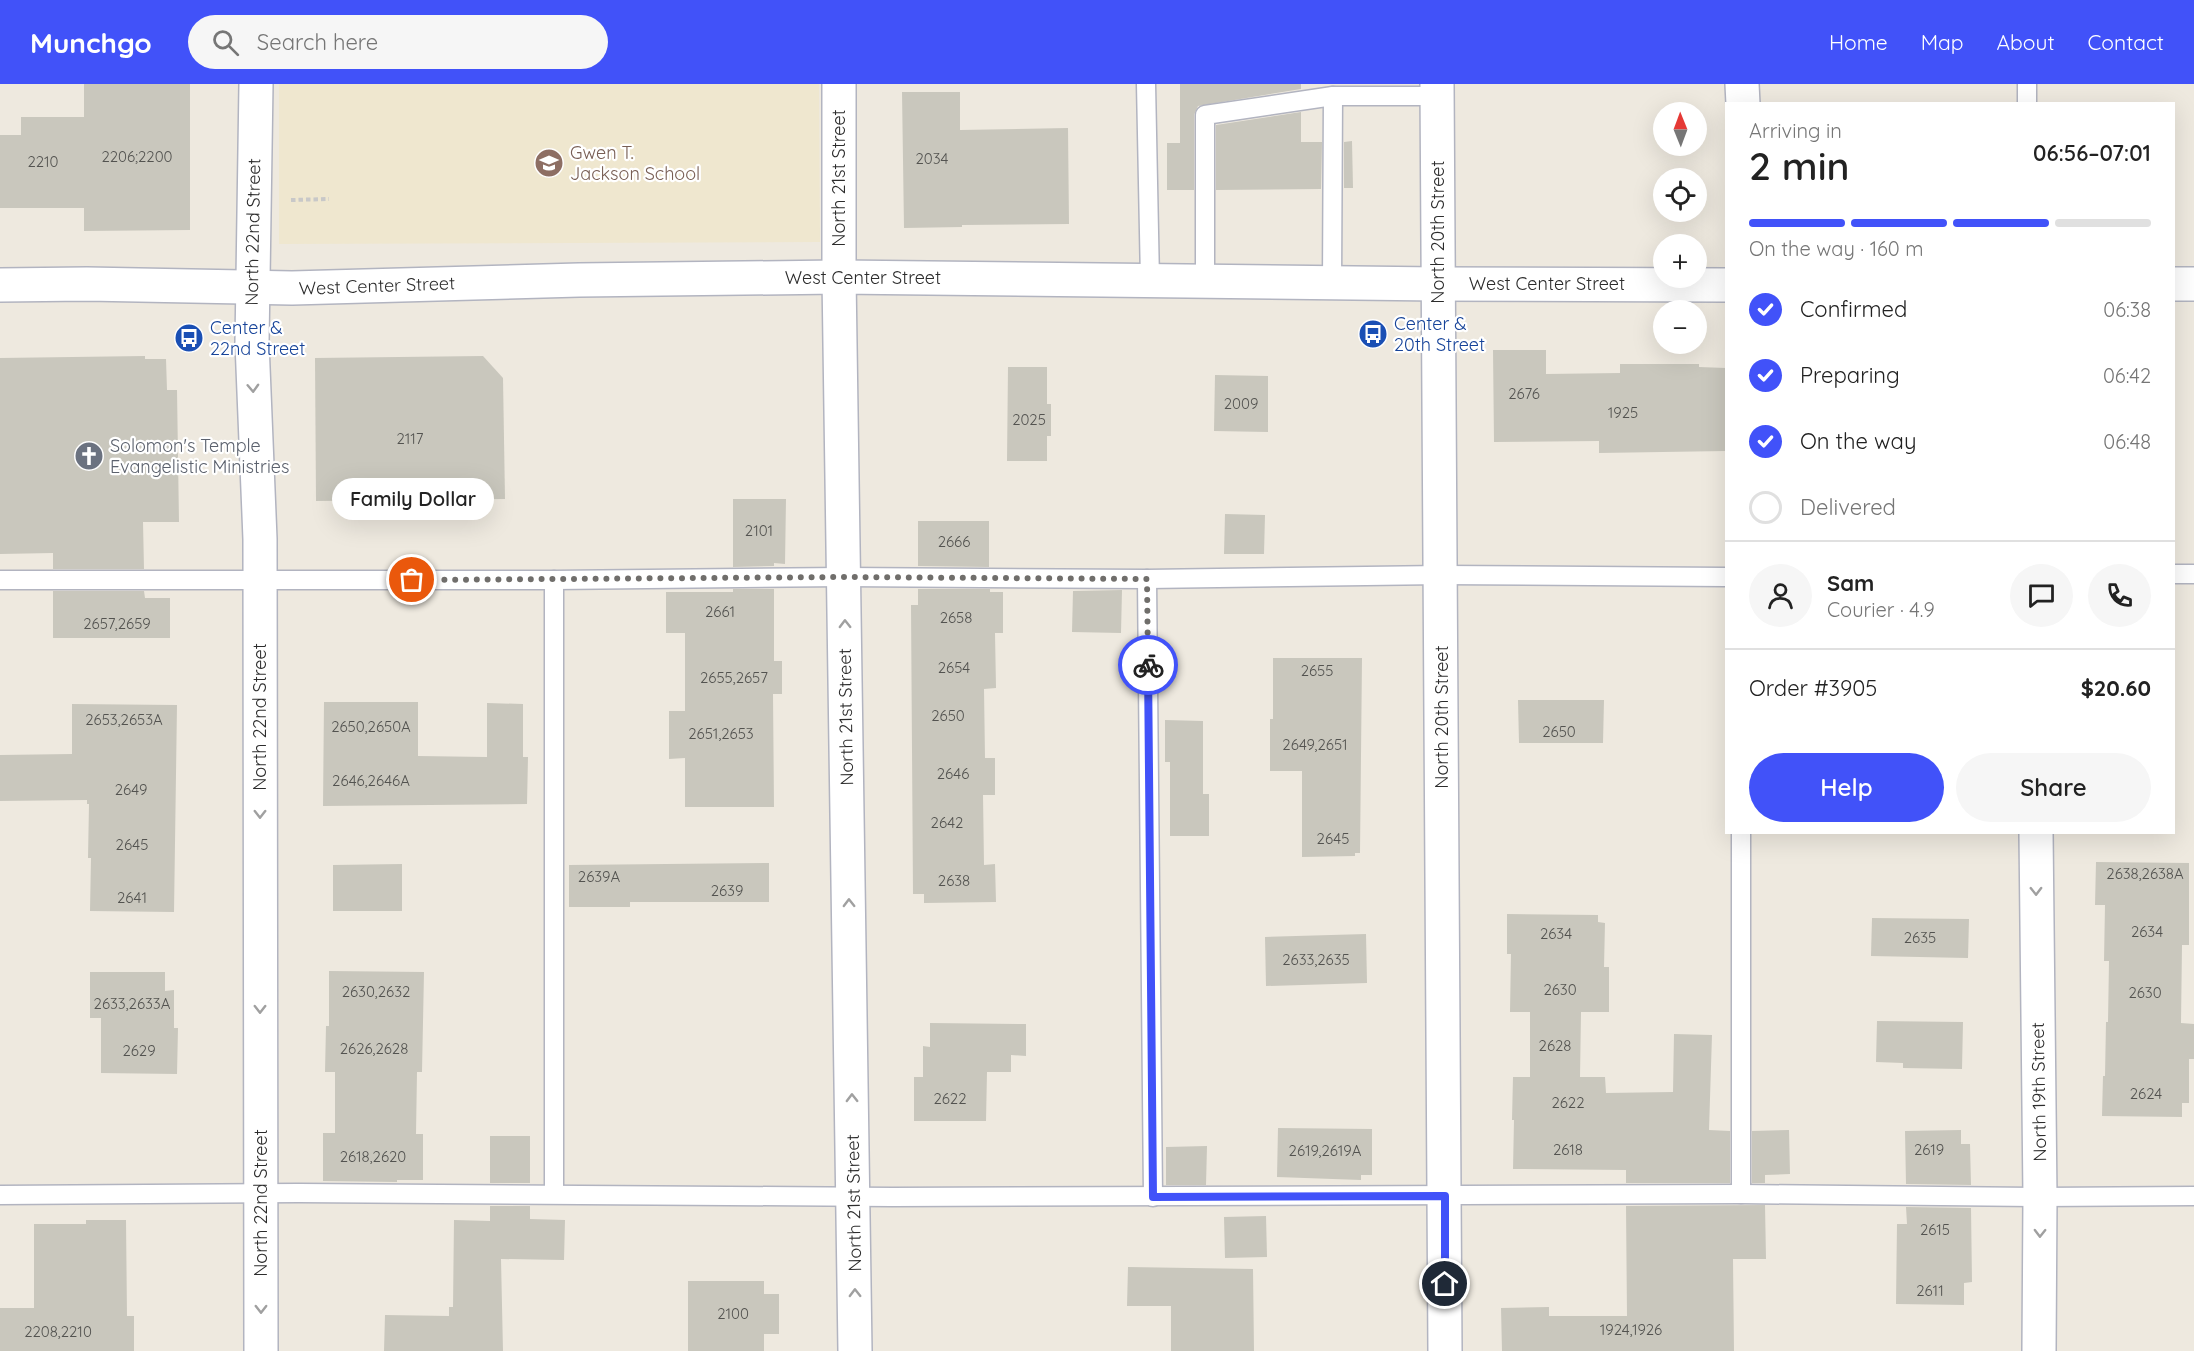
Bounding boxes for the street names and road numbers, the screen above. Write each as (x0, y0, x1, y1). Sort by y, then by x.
street label: North 21st Street (827, 109, 850, 247)
street label: North 22nd Street (240, 158, 265, 306)
street label: North 20th Street (1426, 160, 1449, 304)
street label: West Center Street (785, 266, 941, 289)
street label: West Center Street (298, 271, 455, 300)
street label: West Center Street (1469, 272, 1625, 295)
street label: North 22nd Street (248, 643, 271, 791)
street label: North 20th Street (1430, 645, 1453, 789)
street label: North 21st Street (833, 648, 858, 786)
street label: North 19th Street (2026, 1022, 2051, 1162)
street label: North 22nd Street (249, 1129, 272, 1277)
street label: North 21st Street (841, 1134, 866, 1272)

